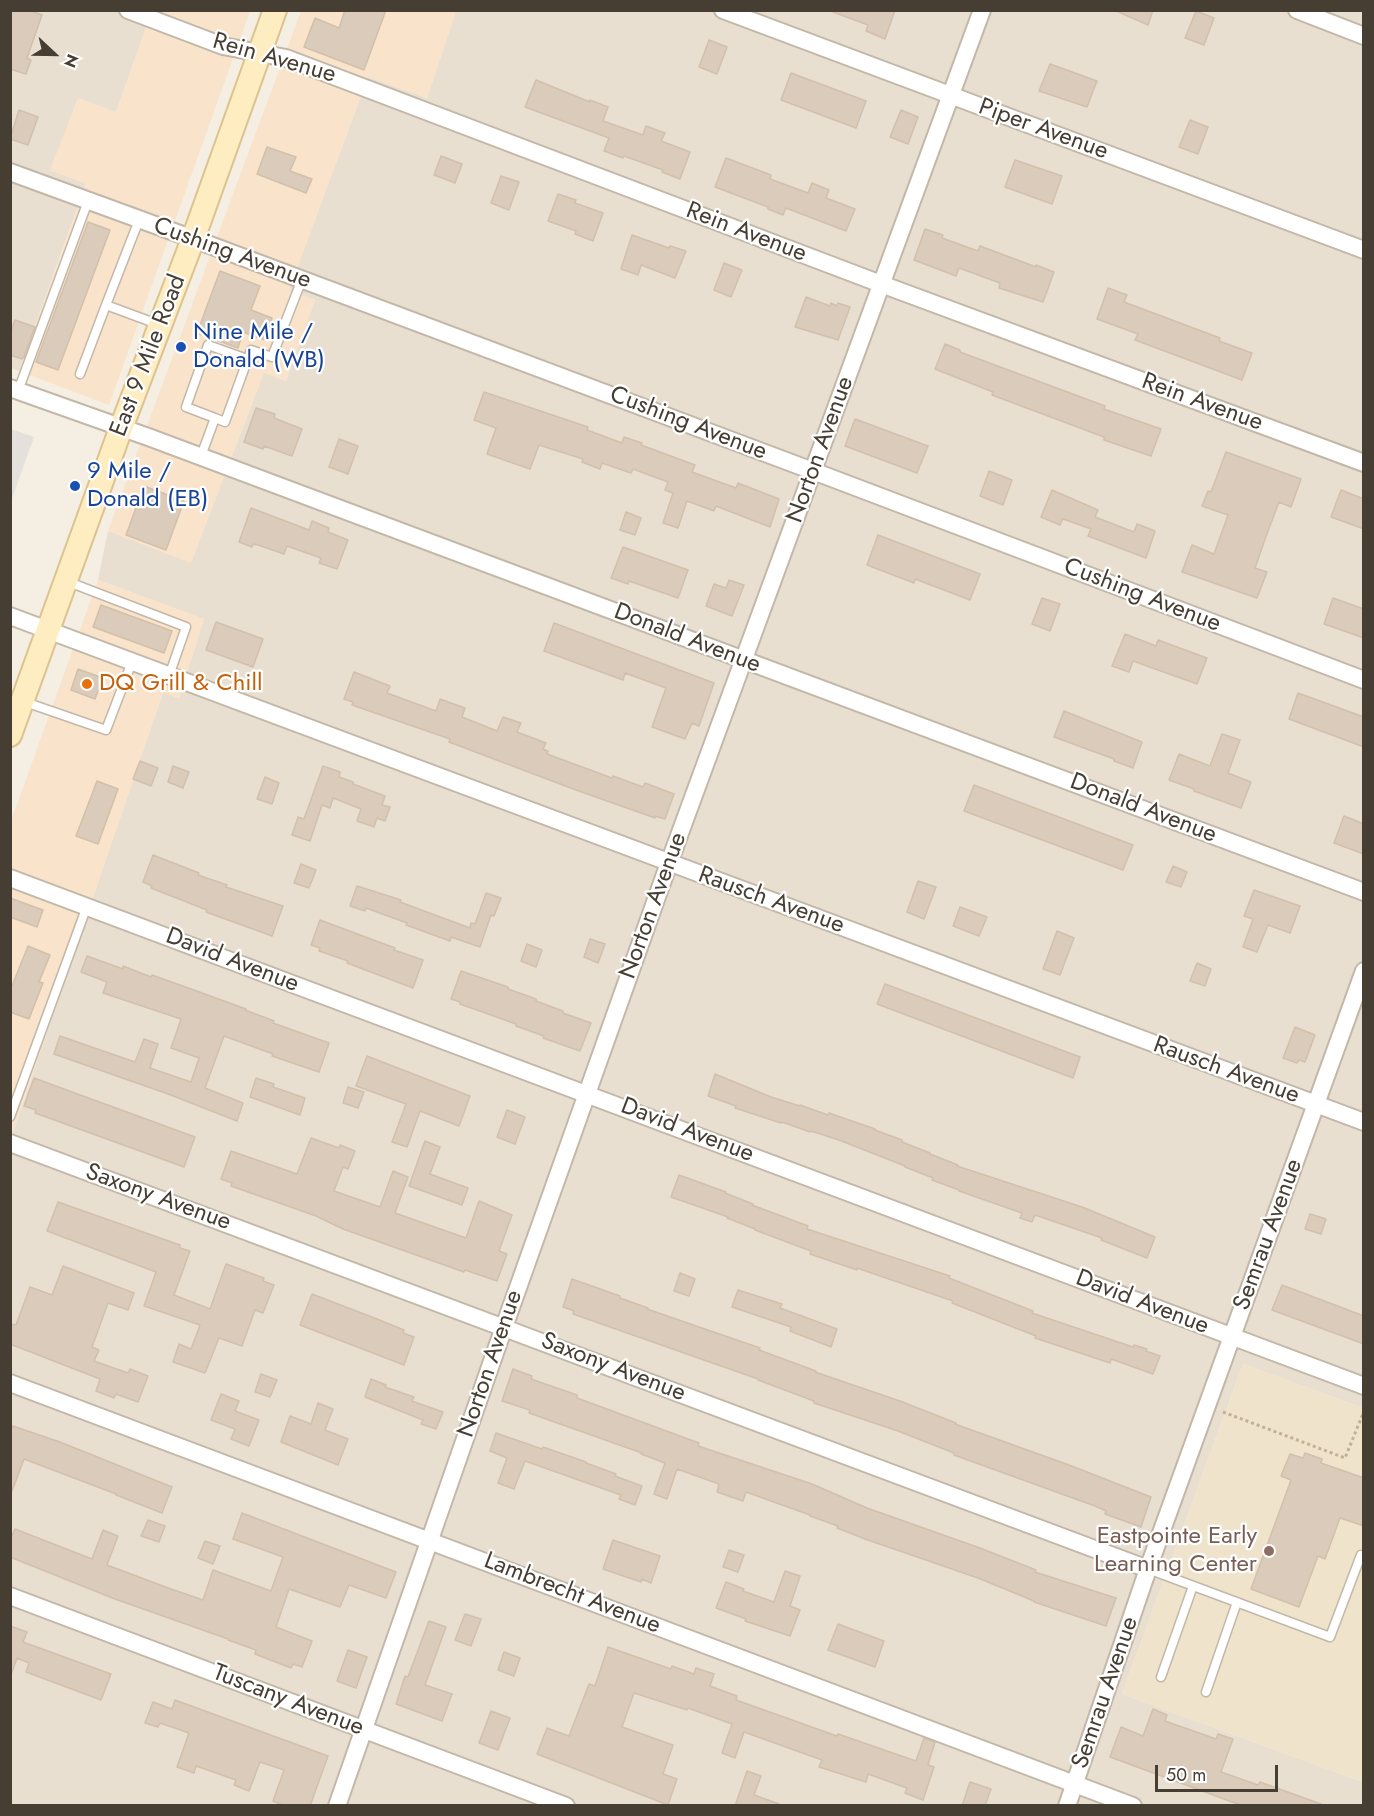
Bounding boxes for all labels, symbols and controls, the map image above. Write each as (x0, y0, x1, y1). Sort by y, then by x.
north arrow (24, 24, 84, 84)
street label: Rein Avenue (209, 28, 339, 90)
text: N (58, 51, 84, 71)
street label: Piper Avenue (974, 93, 1112, 167)
street label: Rein Avenue (682, 197, 810, 269)
street label: Cushing Avenue (149, 212, 315, 296)
street label: East 9 Mile Road (105, 271, 193, 441)
place label: Nine Mile / Donald (WB) (193, 319, 325, 375)
marker: Nine Mile / Donald (WB) (174, 340, 188, 354)
street label: Rein Avenue (1138, 368, 1266, 438)
street label: Norton Avenue (781, 373, 861, 527)
street label: Cushing Avenue (605, 381, 771, 467)
place label: 9 Mile / Donald (EB) (87, 458, 208, 514)
marker: 9 Mile / Donald (EB) (68, 479, 82, 493)
street label: Cushing Avenue (1059, 553, 1225, 639)
street label: Donald Avenue (610, 598, 764, 680)
place label: DQ Grill & Chill (99, 670, 263, 698)
marker: DQ Grill & Chill (80, 677, 94, 691)
street label: Donald Avenue (1066, 768, 1220, 850)
street label: Norton Avenue (614, 829, 694, 983)
street label: Rausch Avenue (694, 861, 848, 941)
street label: David Avenue (161, 922, 303, 1000)
street label: Rausch Avenue (1149, 1031, 1303, 1111)
street label: David Avenue (616, 1092, 758, 1170)
street label: Semrau Avenue (1228, 1156, 1310, 1314)
street label: Saxony Avenue (81, 1158, 235, 1238)
street label: David Avenue (1071, 1264, 1213, 1342)
street label: Norton Avenue (452, 1287, 530, 1441)
street label: Saxony Avenue (537, 1327, 689, 1409)
place label: Eastpointe Early Learning Center (1094, 1523, 1257, 1579)
marker: Eastpointe Early Learning Center (1262, 1544, 1276, 1558)
street label: Lambrecht Avenue (480, 1547, 664, 1641)
street label: Semrau Avenue (1067, 1613, 1145, 1773)
street label: Tuscany Avenue (208, 1659, 368, 1743)
scale bar (1158, 1753, 1281, 1791)
text: 50 m (1166, 1762, 1206, 1788)

